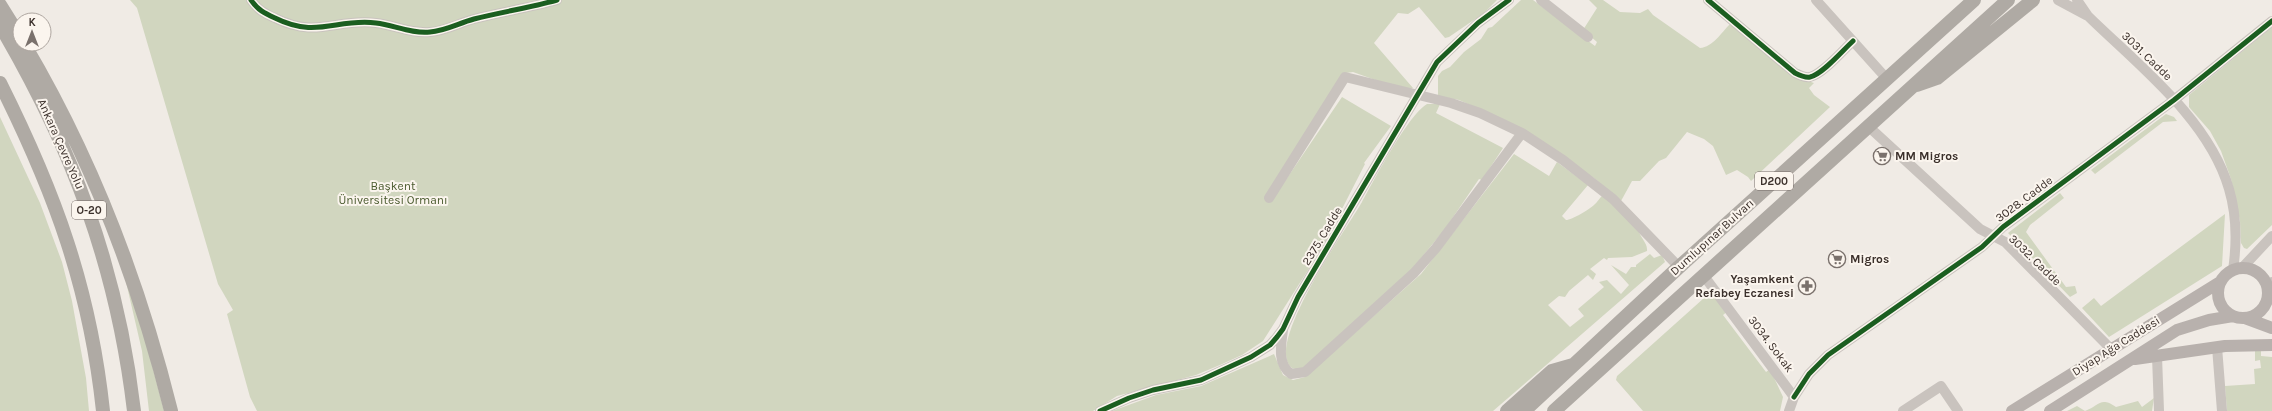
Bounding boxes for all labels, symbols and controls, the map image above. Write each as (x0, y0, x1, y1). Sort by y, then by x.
north arrow (12, 12, 52, 52)
text: K (28, 16, 36, 29)
street label: 3031. Cadde (2119, 29, 2175, 83)
street label: Ankara Çevre Yolu (35, 97, 87, 191)
supermarket icon: MM Migros (1872, 146, 1892, 166)
place label: MM Migros (1895, 149, 1958, 163)
road number: D200 (1755, 172, 1793, 190)
street label: 3028. Cadde (1993, 173, 2055, 225)
park label: Başkent Üniversitesi Ormanı (338, 179, 448, 207)
street label: Dumlupınar Bulvarı (1667, 196, 1757, 278)
road number: O-20 (72, 201, 106, 219)
street label: 2375. Cadde (1299, 204, 1345, 268)
street label: 3032. Cadde (2006, 231, 2064, 289)
supermarket icon: Migros (1827, 249, 1847, 269)
place label: Migros (1850, 252, 1889, 266)
place label: Yaşamkent Refabey Eczanesi (1695, 272, 1794, 300)
pharmacy icon: Yaşamkent Refabey Eczanesi (1797, 276, 1817, 296)
street label: 3034. Sokak (1745, 313, 1797, 375)
street label: Diyap Ağa Caddesi (2070, 313, 2162, 379)

